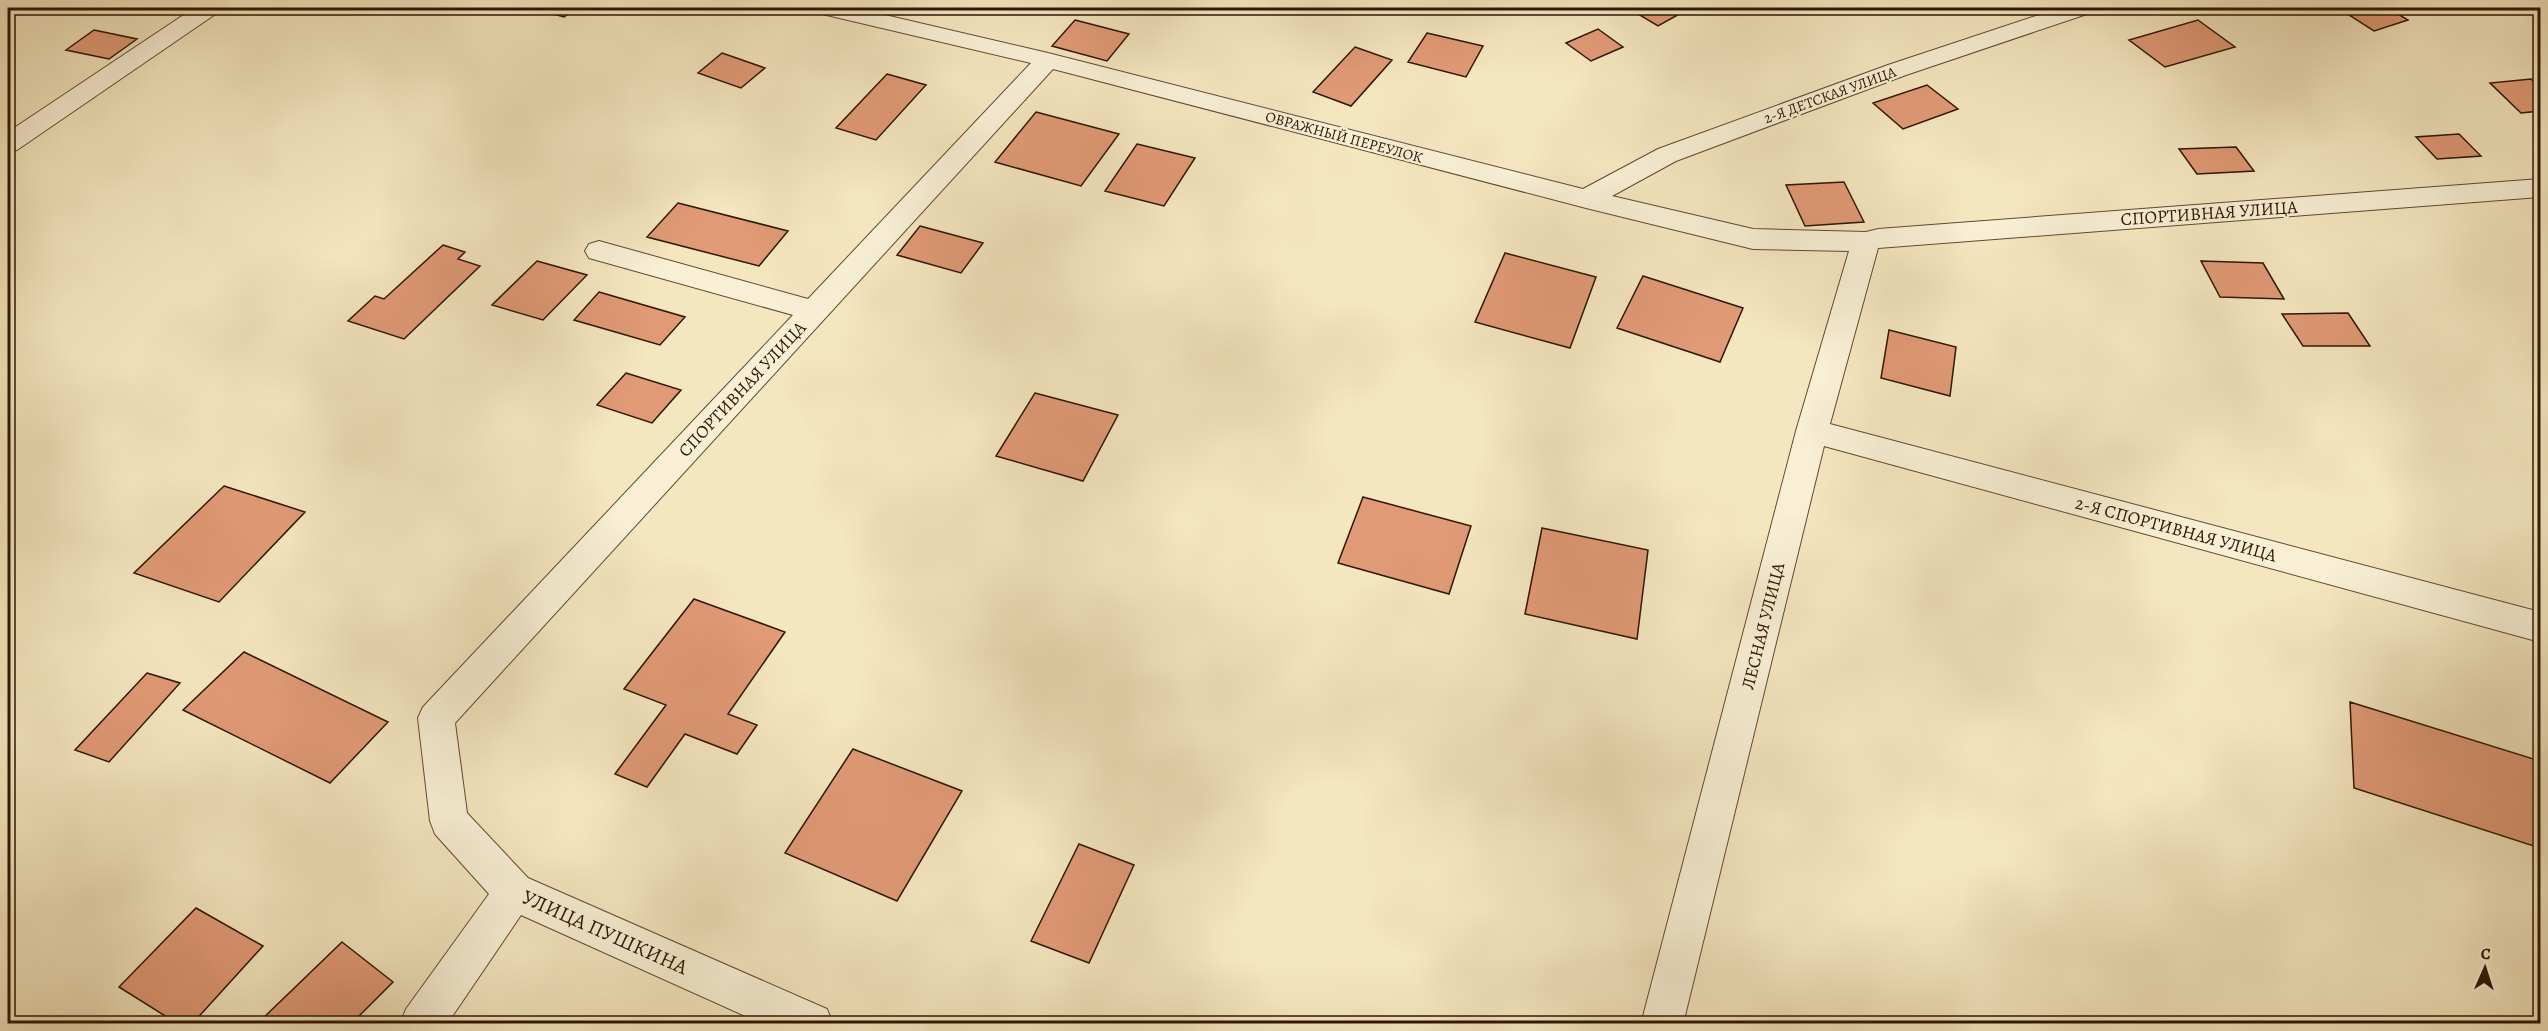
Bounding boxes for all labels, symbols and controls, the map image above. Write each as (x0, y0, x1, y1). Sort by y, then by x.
street label: 2-Я ДЕТСКАЯ УЛИЦА (1761, 62, 1899, 128)
street label: ОВРАЖНЫЙ ПЕРЕУЛОК (1263, 106, 1425, 168)
street label: СПОРТИВНАЯ УЛИЦА (2120, 195, 2299, 231)
street label: СПОРТИВНАЯ УЛИЦА (673, 316, 812, 462)
street label: 2-Я СПОРТИВНАЯ УЛИЦА (2073, 491, 2280, 568)
street label: ЛЕСНАЯ УЛИЦА (1736, 560, 1790, 692)
street label: УЛИЦА ПУШКИНА (518, 883, 693, 981)
north arrow (2455, 938, 2515, 998)
text: С (2480, 943, 2491, 965)

